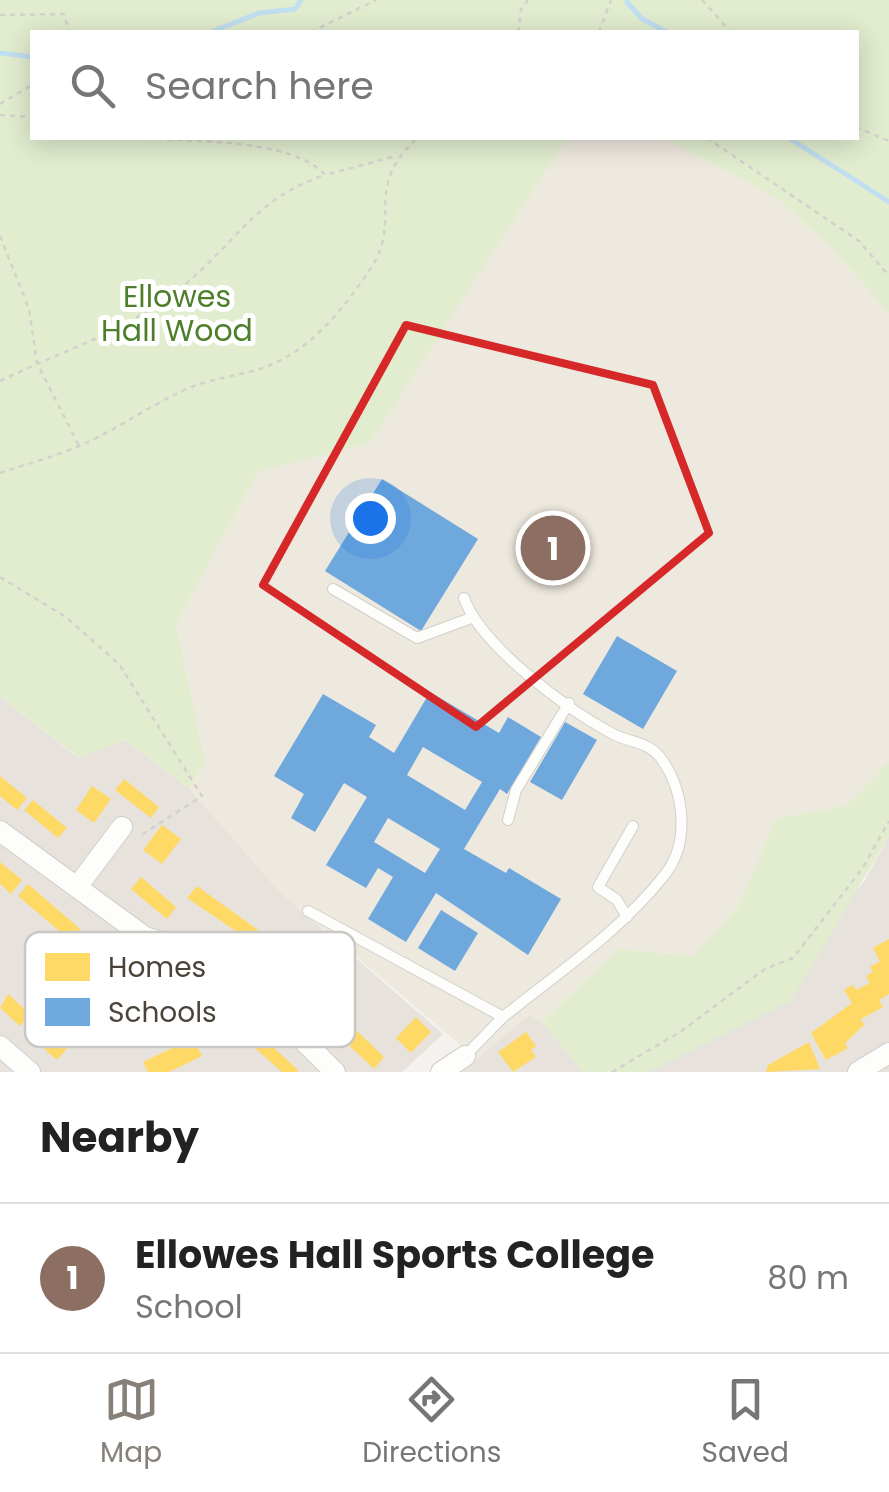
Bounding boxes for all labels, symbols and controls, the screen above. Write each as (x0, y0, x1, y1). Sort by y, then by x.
search box (30, 30, 859, 140)
icon: search (65, 58, 120, 113)
text: Search here (145, 59, 374, 112)
park label: Ellowes Hall Wood (101, 275, 253, 352)
your location (345, 493, 396, 544)
pin: 1 (520, 510, 586, 586)
legend (25, 932, 355, 1047)
text: Homes (108, 948, 206, 987)
text: Schools (108, 993, 217, 1032)
text: Nearby (40, 1108, 199, 1167)
text: Ellowes Hall Sports College (135, 1228, 654, 1281)
text: 1 (66, 1255, 79, 1300)
text: 80 m (767, 1255, 849, 1300)
text: School (135, 1284, 243, 1329)
tab: Map (100, 1372, 162, 1474)
tab: Directions (362, 1372, 501, 1474)
tab: Saved (702, 1372, 789, 1474)

